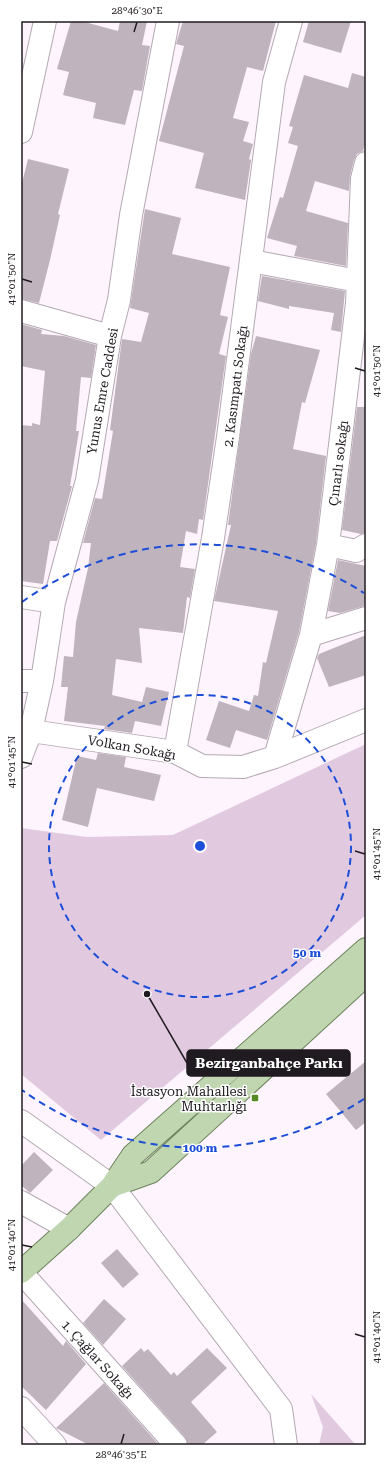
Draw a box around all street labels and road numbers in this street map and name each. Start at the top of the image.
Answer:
street label: 2. Kasımpatı Sokağı [221,324,250,448]
street label: Yunus Emre Caddesi [84,327,121,456]
street label: Çınarlı sokağı [326,419,351,507]
street label: Volkan Sokağı [87,732,177,763]
street label: 1. Çağlar Sokağı [59,1317,137,1402]

